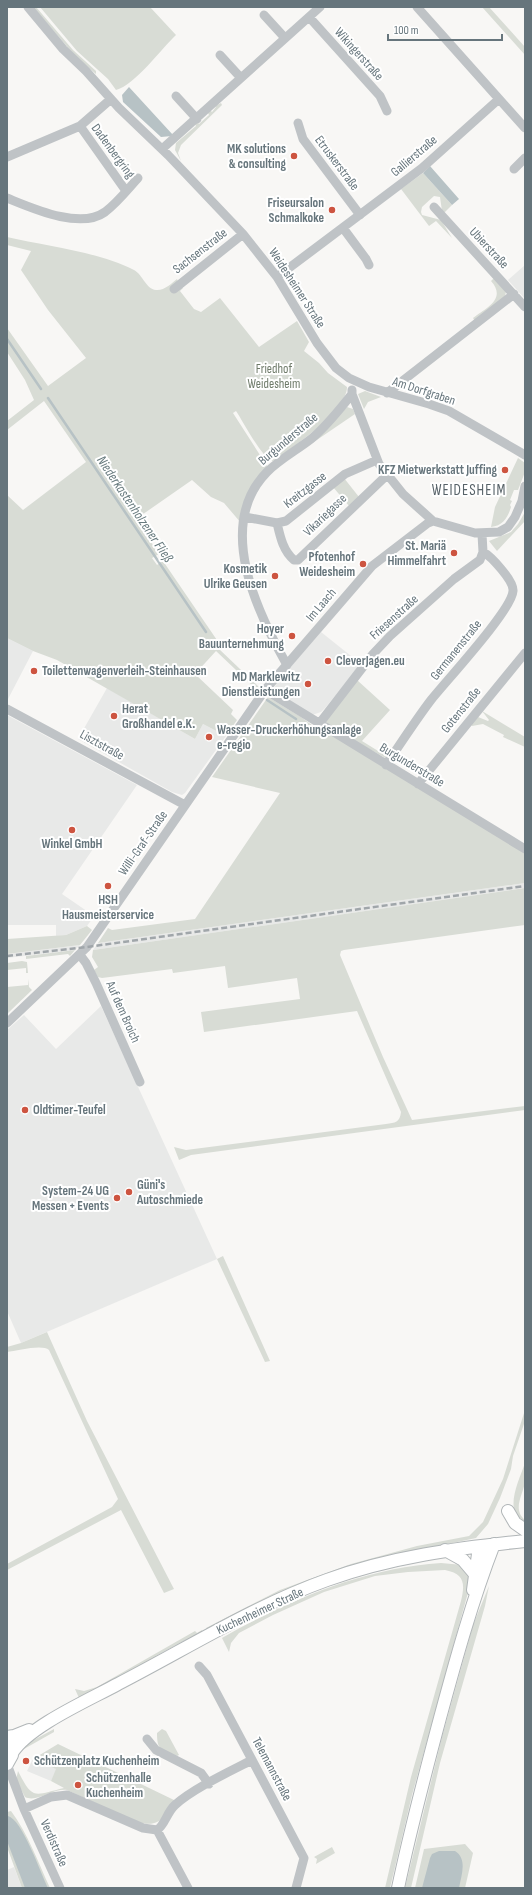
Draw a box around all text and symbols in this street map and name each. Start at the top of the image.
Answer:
scale bar [388,16,502,42]
text: 100 m [394,23,419,38]
street label: Wikingerstraße [331,24,387,84]
street label: Dadenbergring [88,121,138,181]
street label: Etruskerstraße [311,132,363,194]
street label: Gallierstraße [388,132,440,180]
place label: MK solutions & consulting [227,141,287,172]
marker: MK solutions & consulting [289,151,299,161]
place label: Friseursalon Schmalkoke [268,195,324,226]
marker: Friseursalon Schmalkoke [327,205,337,215]
street label: Ubierstraße [466,224,512,272]
street label: Sachsenstraße [170,225,230,277]
street label: Weidesheimer Straße [265,245,329,331]
park label: Friedhof Weidesheim [248,361,300,392]
street label: Am Dorfgraben [389,373,458,409]
street label: Burgunderstraße [255,409,321,469]
water label: Niederkastenholzener Fließ [93,453,177,566]
place label: KFZ Mietwerkstatt Juffing [378,462,498,478]
marker: KFZ Mietwerkstatt Juffing [500,465,510,475]
street label: Kreitzgasse [280,468,330,512]
district label: WEIDESHEIM [432,481,506,500]
street label: Vikariegasse [300,490,350,540]
place label: St. Mariä Himmelfahrt [387,538,447,569]
marker: St. Mariä Himmelfahrt [449,548,459,558]
place label: Pfotenhof Weidesheim [299,549,356,580]
marker: Pfotenhof Weidesheim [358,559,368,569]
place label: Kosmetik Ulrike Geusen [204,561,267,592]
marker: Kosmetik Ulrike Geusen [270,571,280,581]
street label: Im Laach [302,585,340,625]
street label: Friesenstraße [367,591,421,643]
street label: Germanenstraße [427,617,485,683]
place label: Hoyer Bauunternehmung [199,621,285,652]
marker: Hoyer Bauunternehmung [287,631,297,641]
place label: CleverJagen.eu [336,653,405,669]
marker: CleverJagen.eu [323,656,333,666]
place label: Toilettenwagenverleih-Steinhausen [42,663,207,679]
marker: Toilettenwagenverleih-Steinhausen [29,666,39,676]
place label: MD Marklewitz Dienstleistungen [222,669,300,700]
marker: MD Marklewitz Dienstleistungen [303,679,313,689]
street label: Gotenstraße [438,684,484,736]
place label: Herat Großhandel e.K. [122,701,195,732]
marker: Herat Großhandel e.K. [109,711,119,721]
place label: Wasser-Druckerhöhungsanlage e-regio [217,722,362,753]
street label: Lisztstraße [77,726,127,764]
marker: Wasser-Druckerhöhungsanlage e-regio [204,732,214,742]
street label: Burgunderstraße [377,739,447,791]
street label: Willi-Graf-Straße [115,808,171,878]
marker: Winkel GmbH [67,825,77,835]
place label: Winkel GmbH [42,836,103,852]
marker: HSH Hausmeisterservice [103,881,113,891]
place label: HSH Hausmeisterservice [62,892,155,923]
street label: Auf dem Broich [102,978,144,1045]
place label: Oldtimer-Teufel [33,1102,106,1118]
marker: Oldtimer-Teufel [20,1105,30,1115]
place label: Güni's Autoschmiede [136,1177,203,1208]
place label: System-24 UG Messen + Events [32,1183,109,1214]
marker: Güni's Autoschmiede [124,1187,134,1197]
marker: System-24 UG Messen + Events [112,1193,122,1203]
street label: Kuchenheimer Straße [214,1584,306,1638]
street label: Telemannstraße [249,1735,295,1803]
place label: Schützenplatz Kuchenheim [34,1753,160,1769]
marker: Schützenplatz Kuchenheim [21,1756,31,1766]
place label: Schützenhalle Kuchenheim [86,1770,152,1801]
marker: Schützenhalle Kuchenheim [73,1780,83,1790]
street label: Verdistraße [37,1817,71,1869]

